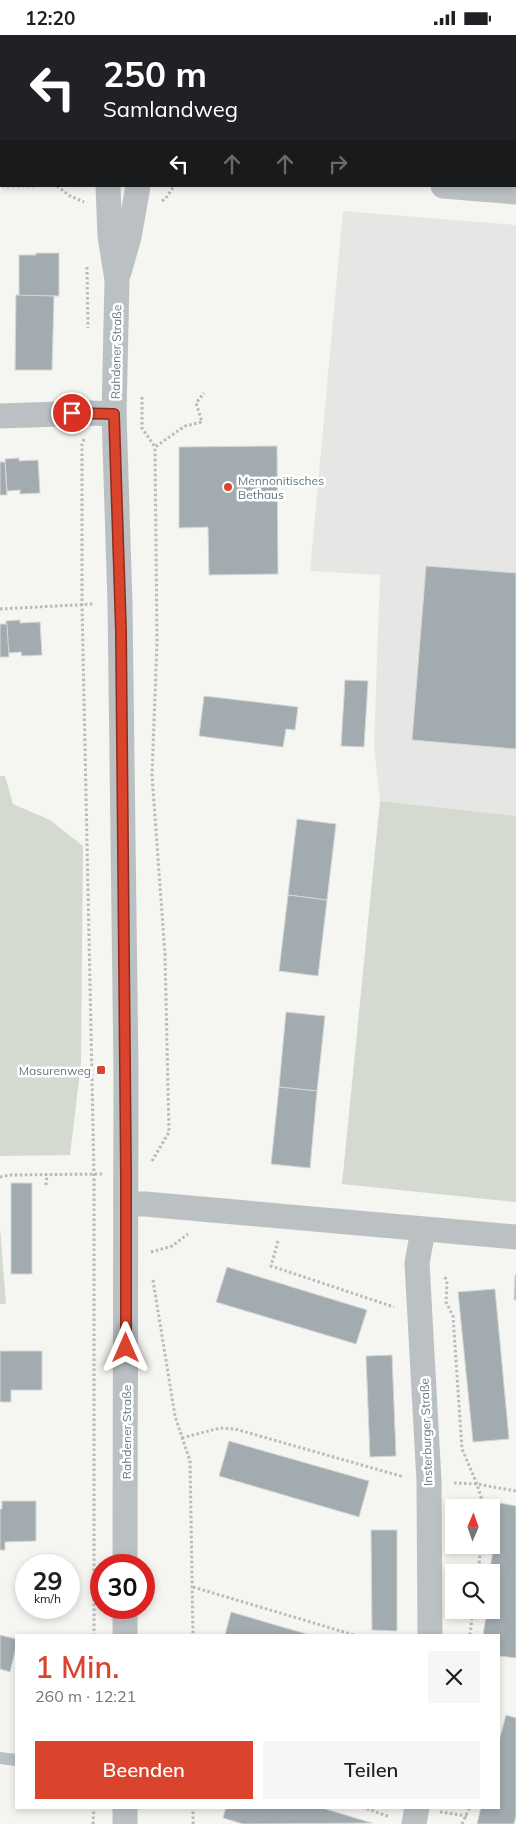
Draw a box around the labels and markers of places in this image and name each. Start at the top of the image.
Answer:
pin [51,392,93,434]
place label: Mennonitisches Bethaus [238,473,324,502]
marker: Mennonitisches Bethaus [222,481,234,493]
place label: Masurenweg [19,1063,91,1078]
marker: Masurenweg [95,1064,107,1076]

